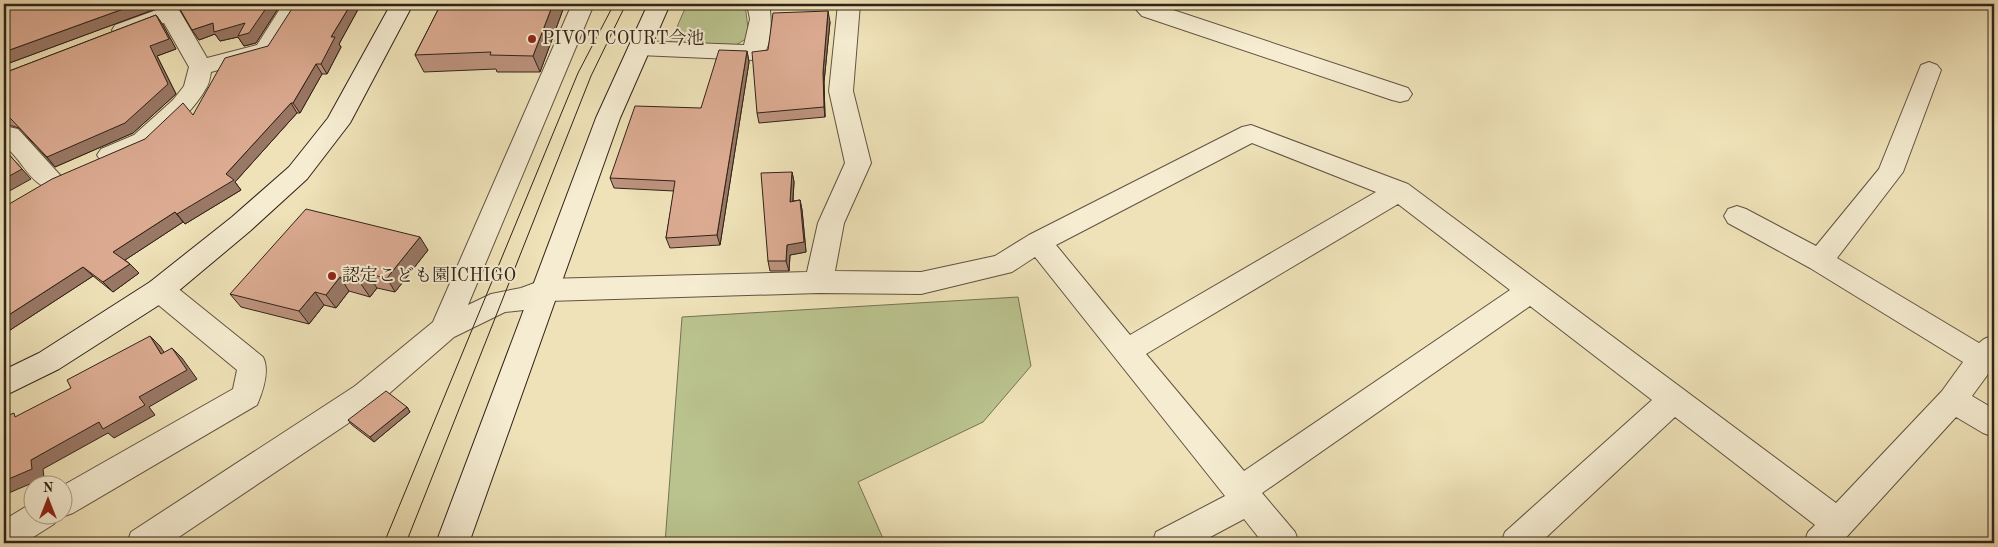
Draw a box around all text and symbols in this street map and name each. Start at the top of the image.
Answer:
place label: PIVOT COURT今池 [542,28,705,48]
marker: PIVOT COURT今池 [526,33,538,45]
place label: 認定こども園ICHIGO [342,265,516,285]
marker: 認定こども園ICHIGO [326,270,338,282]
north arrow [22,474,72,524]
text: N [43,481,54,495]

